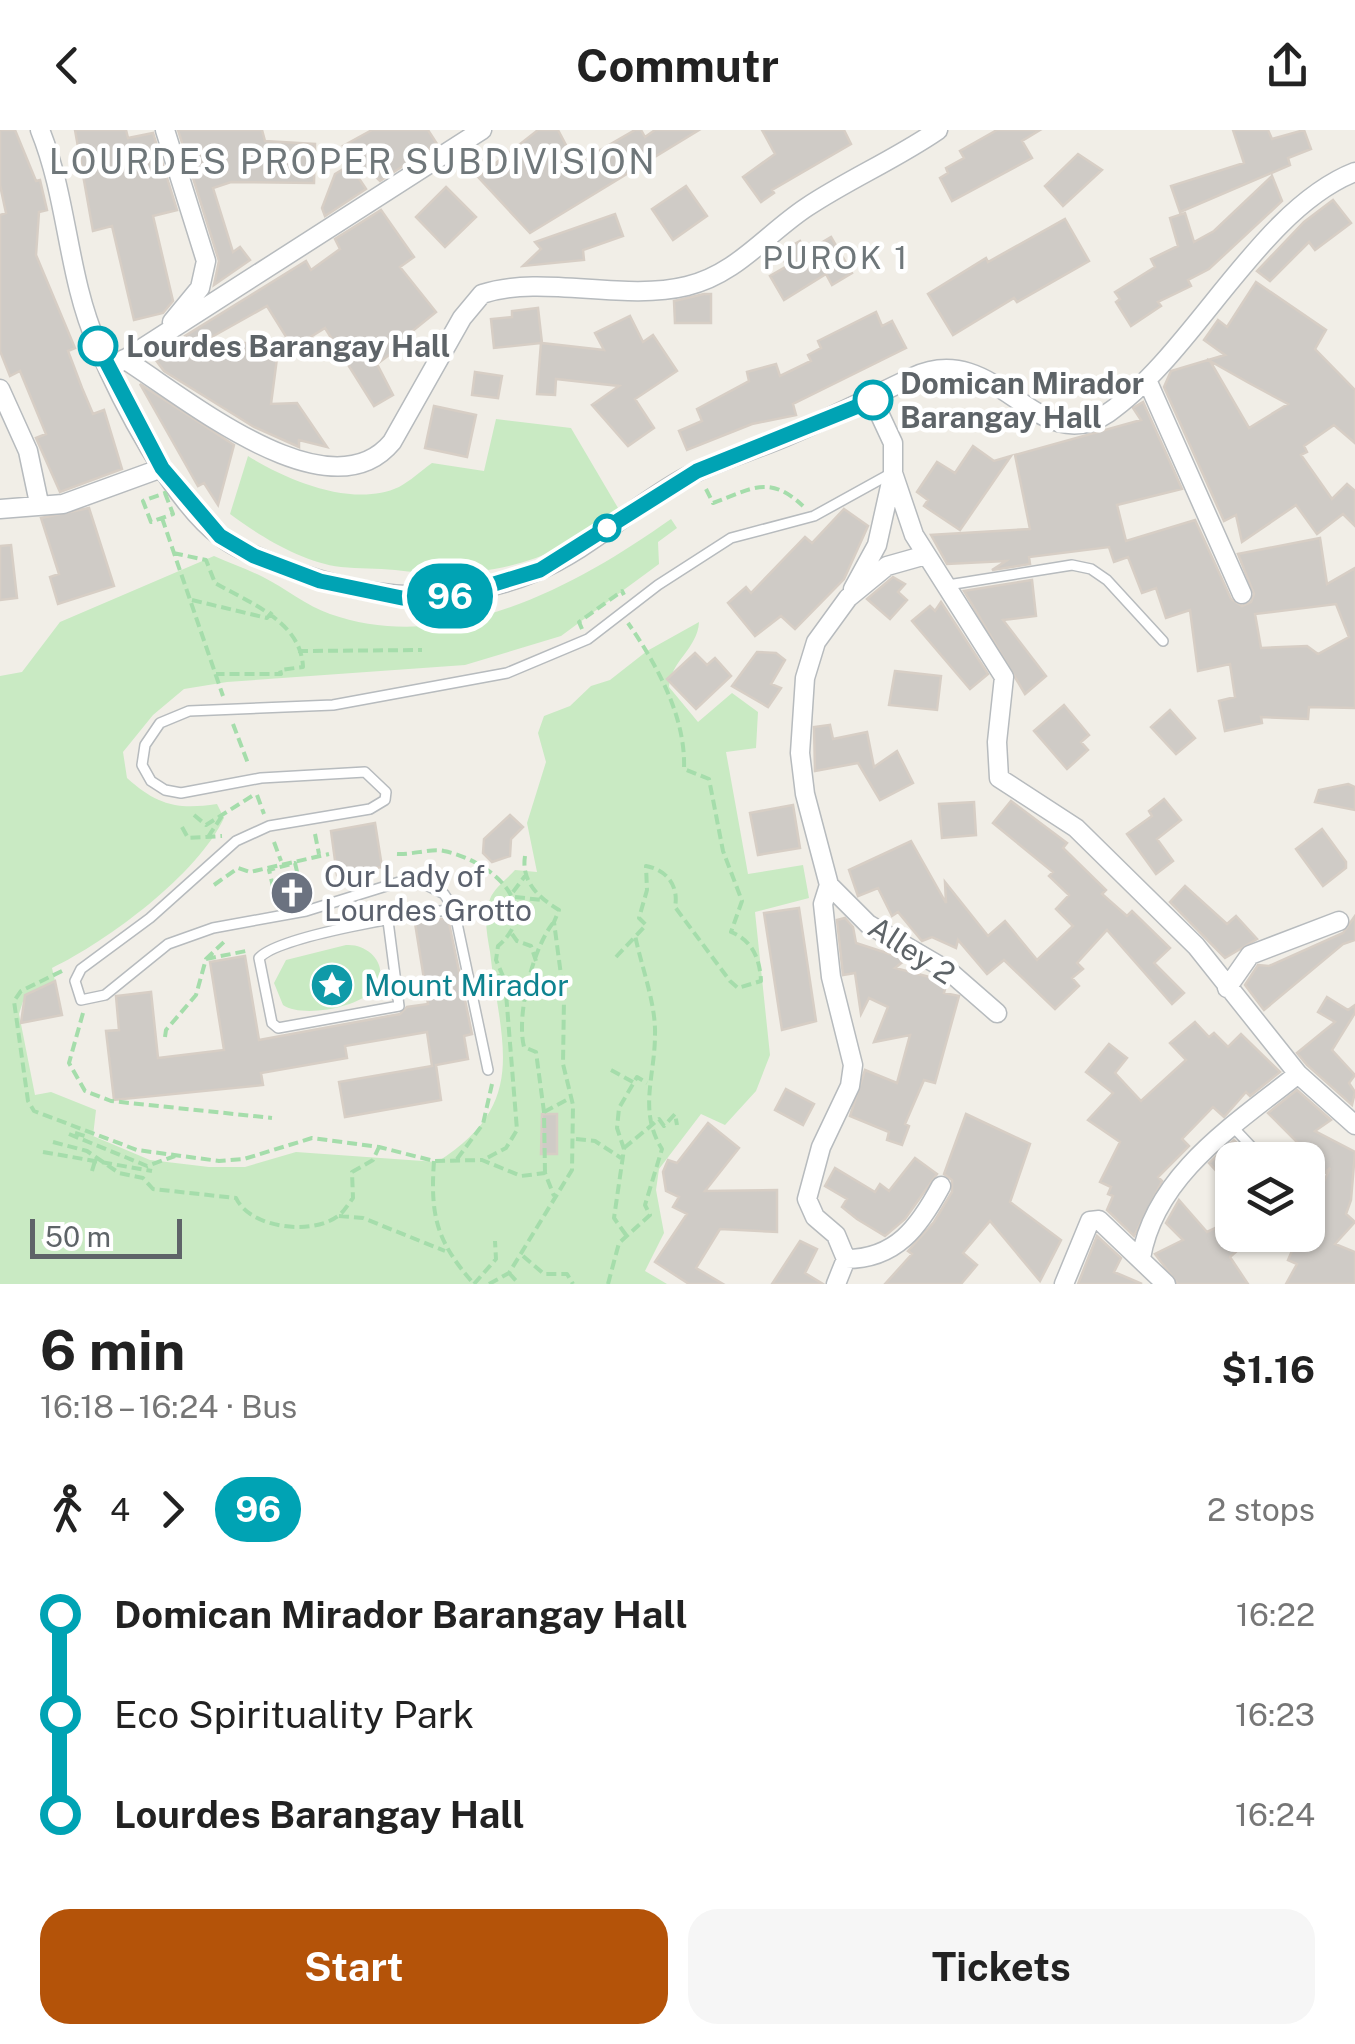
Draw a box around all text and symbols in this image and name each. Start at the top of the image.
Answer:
icon: back [40,38,95,93]
icon: share [1260,38,1315,93]
text: Commutr [576,39,779,92]
district label: LOURDES PROPER SUBDIVISION [49,141,657,182]
district label: PUROK 1 [762,239,910,276]
marker: Lourdes Barangay Hall [79,327,117,365]
place label: Lourdes Barangay Hall [126,328,450,364]
place label: Domican Mirador Barangay Hall [900,365,1144,435]
marker: Domican Mirador Barangay Hall [854,381,892,419]
unlabelled marker [594,515,620,541]
line badge: 96 [405,564,495,628]
text: 96 [427,576,473,617]
place label: Our Lady of Lourdes Grotto [324,858,532,928]
church icon: Our Lady of Lourdes Grotto [269,870,315,916]
street label: Alley 2 [862,909,962,991]
place icon: Mount Mirador [309,962,355,1008]
place label: Mount Mirador [364,967,569,1003]
map controls [1215,1142,1325,1252]
button: layers [1215,1142,1325,1252]
scale bar [30,1214,182,1258]
text: 50 m [45,1220,111,1253]
text: 6 min [40,1318,185,1382]
text: $1.16 [1221,1347,1315,1392]
text: 16:18 – 16:24 · Bus [40,1388,297,1425]
icon: walk [40,1482,95,1537]
icon: forward [145,1482,200,1537]
text: 96 [235,1489,281,1530]
text: 4 [110,1491,130,1528]
text: 2 stops [1207,1491,1315,1528]
text: Domican Mirador Barangay Hall [114,1592,688,1637]
text: 16:22 [1236,1596,1315,1633]
text: Eco Spirituality Park [114,1692,474,1737]
text: 16:23 [1235,1696,1315,1733]
text: Lourdes Barangay Hall [114,1792,525,1837]
text: 16:24 [1235,1796,1315,1833]
button: Start [40,1909,668,2024]
button: Tickets [688,1909,1315,2024]

